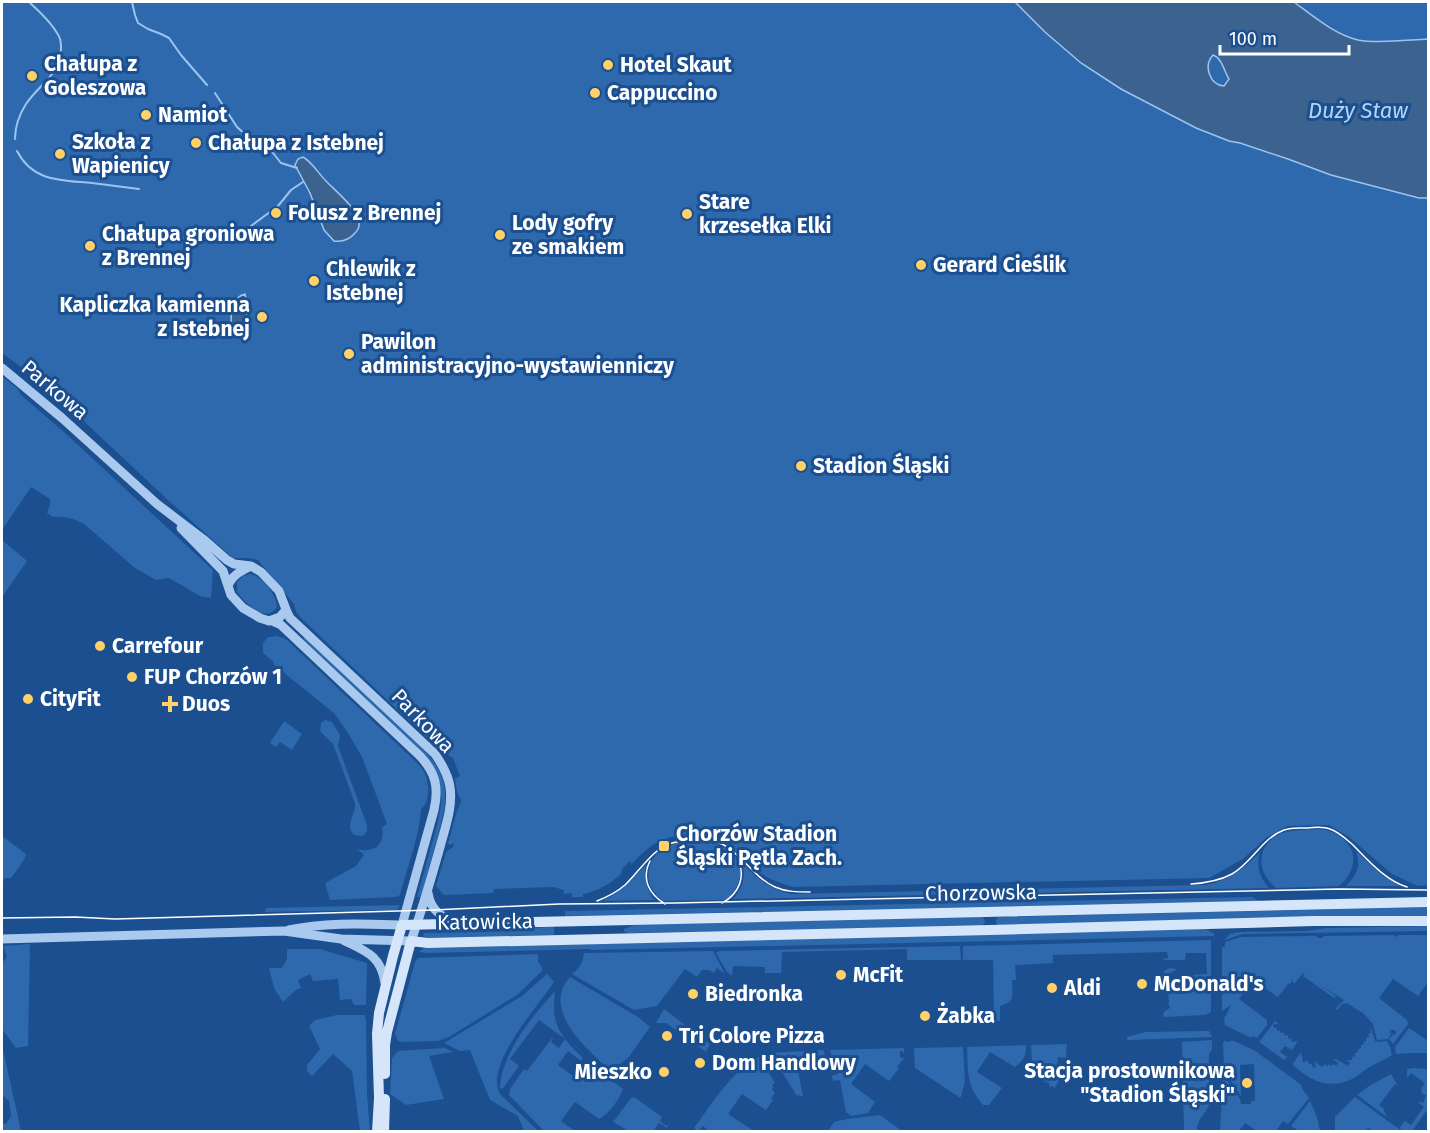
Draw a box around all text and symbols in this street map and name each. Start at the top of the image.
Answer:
scale bar [1220,18,1349,56]
text: 100 m [1229,28,1277,50]
place label: Chałupa z Goleszowa [44,51,146,101]
place label: Hotel Skaut [620,52,733,78]
marker: Hotel Skaut [601,58,615,72]
marker: Chałupa z Goleszowa [25,69,39,83]
place label: Cappuccino [607,80,717,106]
marker: Cappuccino [588,86,602,100]
water label: Duży Staw [1308,97,1409,124]
place label: Namiot [158,102,228,128]
marker: Namiot [139,108,153,122]
place label: Szkoła z Wapienicy [72,129,170,179]
place label: Chałupa z Istebnej [208,130,384,156]
marker: Chałupa z Istebnej [189,136,203,150]
marker: Szkoła z Wapienicy [53,147,67,161]
place label: Stare krzesełka Elki [699,189,831,239]
place label: Folusz z Brennej [288,200,441,226]
marker: Folusz z Brennej [269,206,283,220]
marker: Stare krzesełka Elki [680,207,694,221]
place label: Lody gofry ze smakiem [512,210,624,260]
place label: Chałupa groniowa z Brennej [102,221,275,271]
marker: Lody gofry ze smakiem [493,228,507,242]
marker: Chałupa groniowa z Brennej [83,239,97,253]
place label: Gerard Cieślik [933,252,1067,278]
place label: Chlewik z Istebnej [326,256,416,306]
marker: Gerard Cieślik [914,258,928,272]
marker: Chlewik z Istebnej [307,274,321,288]
place label: Kapliczka kamienna z Istebnej [59,292,250,342]
marker: Kapliczka kamienna z Istebnej [255,310,269,324]
place label: Pawilon administracyjno-wystawienniczy [361,329,674,379]
marker: Pawilon administracyjno-wystawienniczy [342,347,356,361]
street label: Parkowa [16,354,94,426]
place label: Stadion Śląski [813,452,949,479]
marker: Stadion Śląski [794,459,808,473]
place label: Carrefour [112,633,204,659]
marker: Carrefour [93,639,107,653]
place label: FUP Chorzów 1 [144,664,282,690]
marker: FUP Chorzów 1 [125,670,139,684]
street label: Parkowa [386,683,460,759]
place label: CityFit [40,686,101,712]
place label: Duos [182,691,230,717]
marker: CityFit [21,692,35,706]
marker: Duos [163,697,177,711]
place label: Chorzów Stadion Śląski Pętla Zach. [676,821,842,871]
marker: Chorzów Stadion Śląski Pętla Zach. [657,839,671,853]
street label: Chorzowska [925,879,1037,907]
street label: Katowicka [437,908,533,936]
place label: McFit [853,962,904,988]
marker: McFit [834,968,848,982]
place label: McDonald's [1154,971,1264,997]
place label: Aldi [1063,975,1101,1001]
marker: McDonald's [1135,977,1149,991]
place label: Biedronka [705,981,803,1007]
marker: Aldi [1045,981,1059,995]
marker: Biedronka [686,987,700,1001]
place label: Żabka [937,1002,995,1029]
marker: Żabka [918,1009,932,1023]
place label: Tri Colore Pizza [679,1023,825,1049]
marker: Tri Colore Pizza [660,1029,674,1043]
place label: Dom Handlowy [712,1050,856,1076]
marker: Dom Handlowy [693,1056,707,1070]
place label: Stacja prostownikowa "Stadion Śląski" [1024,1058,1235,1108]
place label: Mieszko [575,1059,652,1085]
marker: Mieszko [657,1065,671,1079]
marker: Stacja prostownikowa "Stadion Śląski" [1240,1076,1254,1090]

